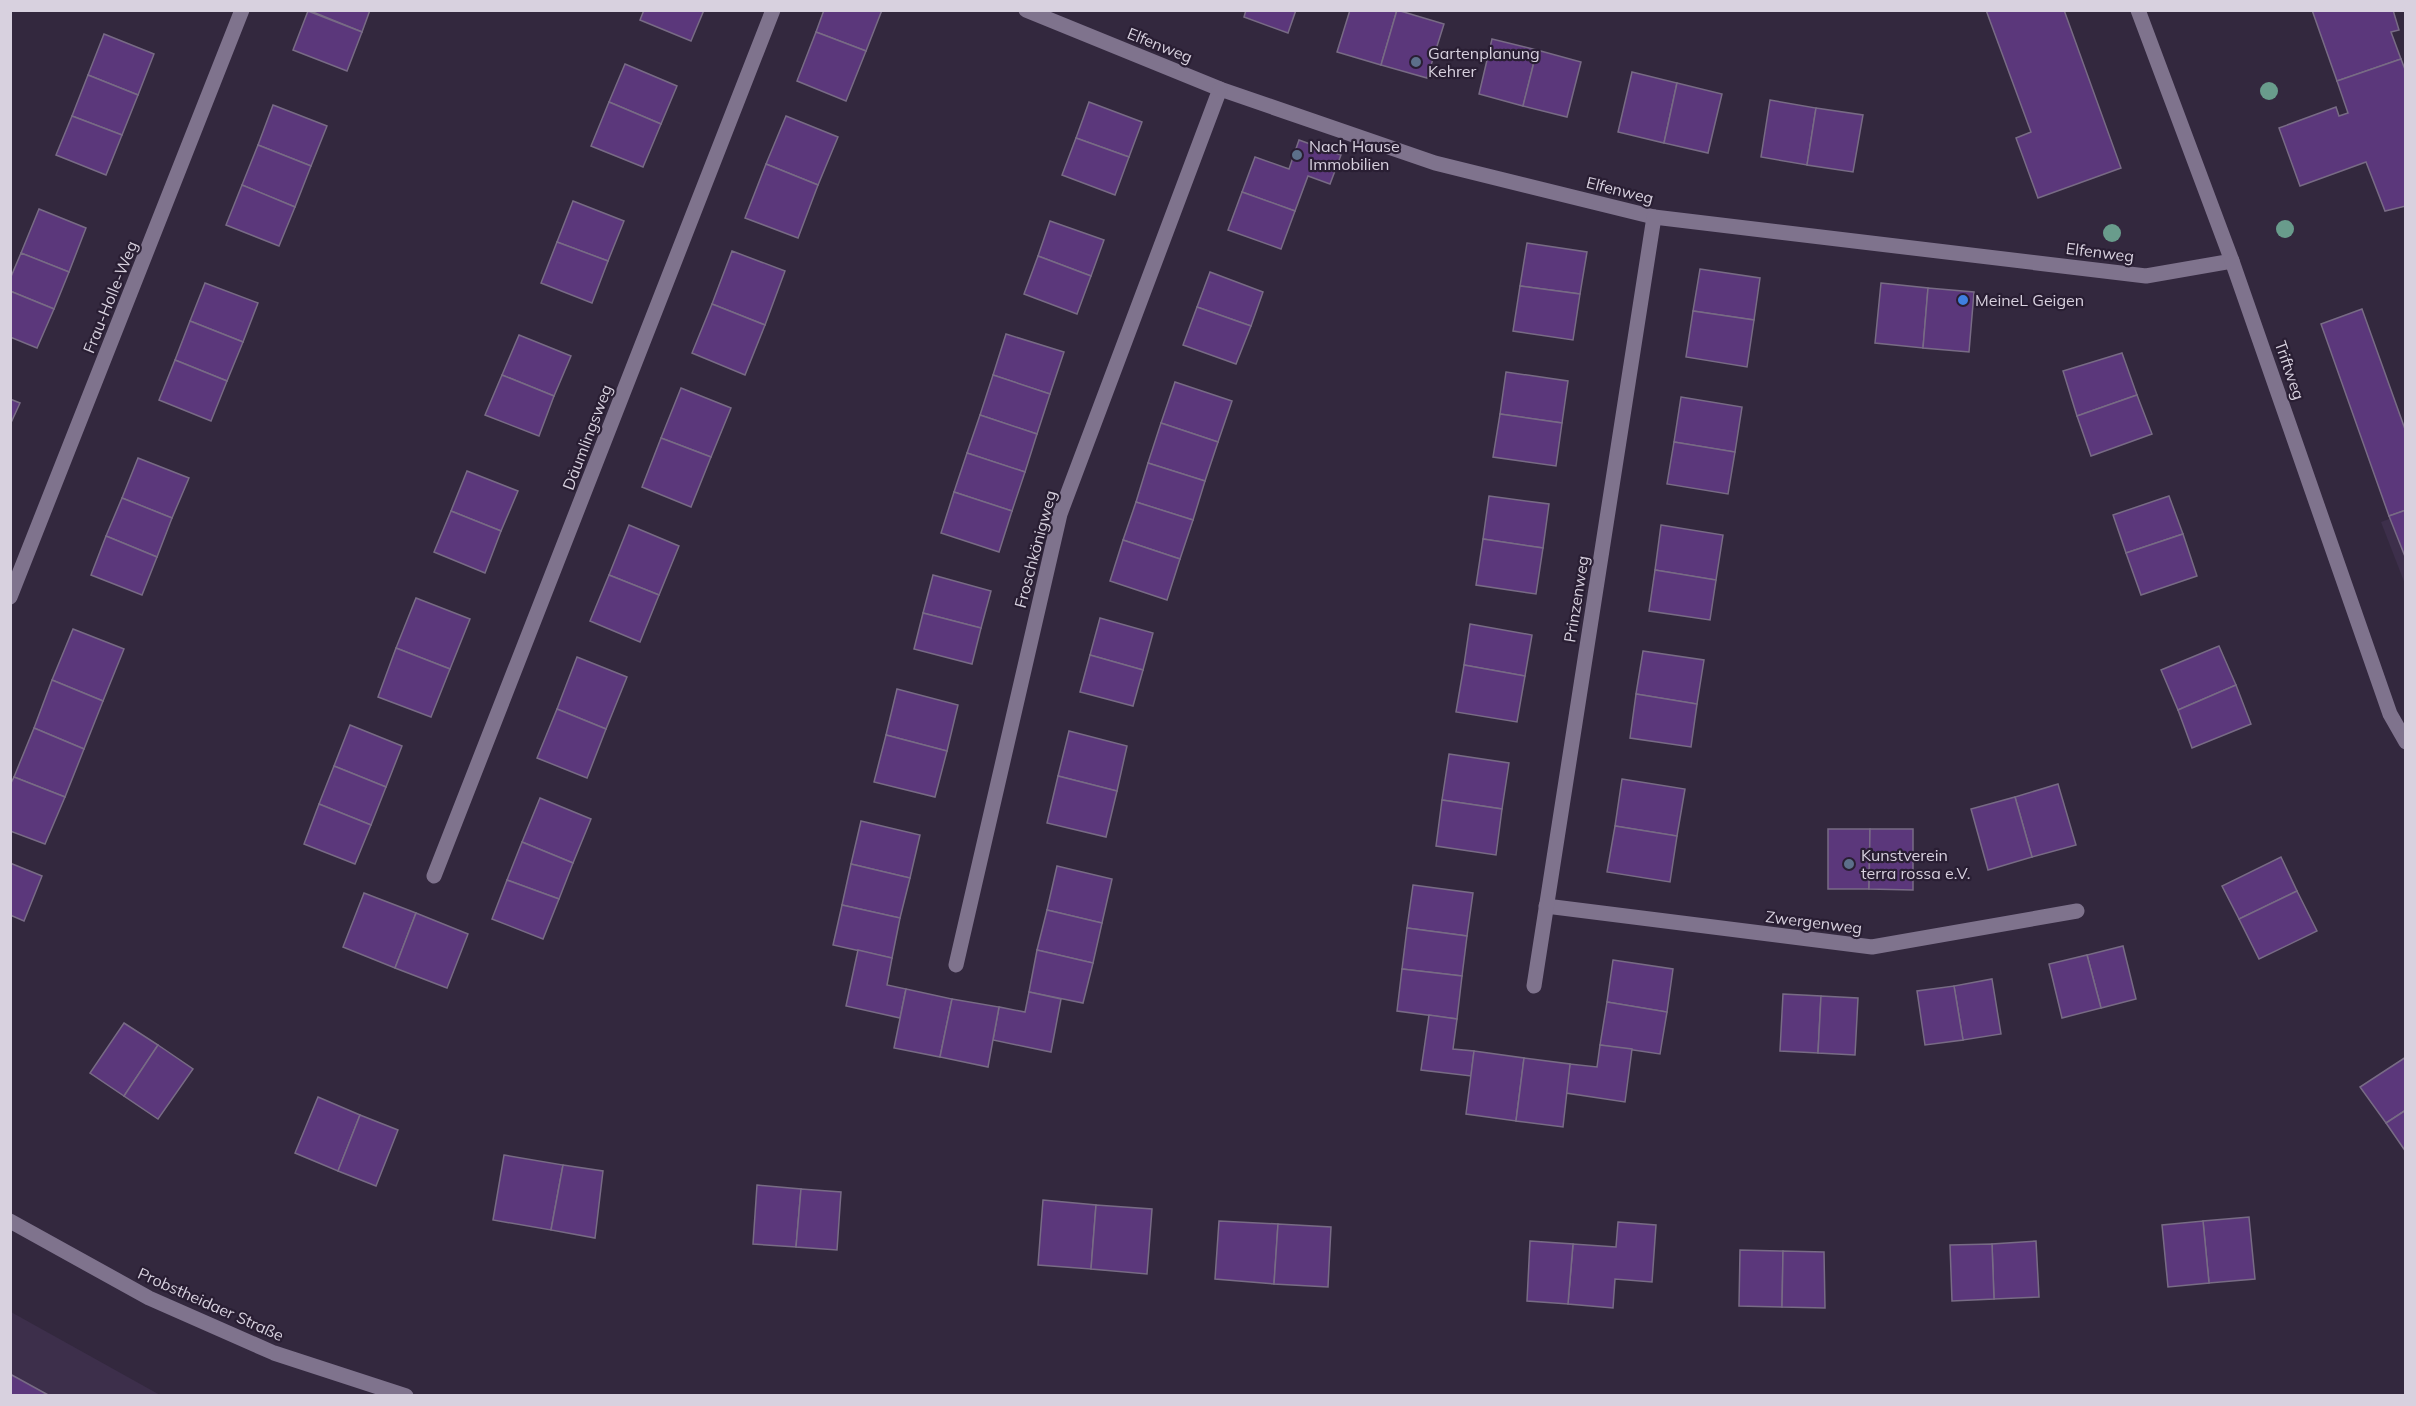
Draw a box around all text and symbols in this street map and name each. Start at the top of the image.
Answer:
street label: Elfenweg [1124,23,1196,67]
place label: Gartenplanung Kehrer [1428,43,1540,81]
marker: Gartenplanung Kehrer [1409,55,1423,69]
place label: Nach Hause Immobilien [1309,136,1400,174]
marker: Nach Hause Immobilien [1290,148,1304,162]
street label: Elfenweg [1584,172,1656,208]
street label: Frau-Holle-Weg [78,238,142,356]
street label: Elfenweg [2065,238,2135,266]
place label: MeineL Geigen [1975,290,2084,310]
marker: MeineL Geigen [1956,293,1970,307]
street label: Triftweg [2271,338,2309,402]
street label: Däumlingsweg [558,381,616,493]
street label: Froschkönigweg [1010,488,1060,610]
street label: Prinzenweg [1559,554,1593,644]
place label: Kunstverein terra rossa e.V. [1861,845,1971,883]
marker: Kunstverein terra rossa e.V. [1842,857,1856,871]
street label: Zwergenweg [1765,906,1863,938]
street label: Probstheidaer Straße [135,1263,287,1345]

